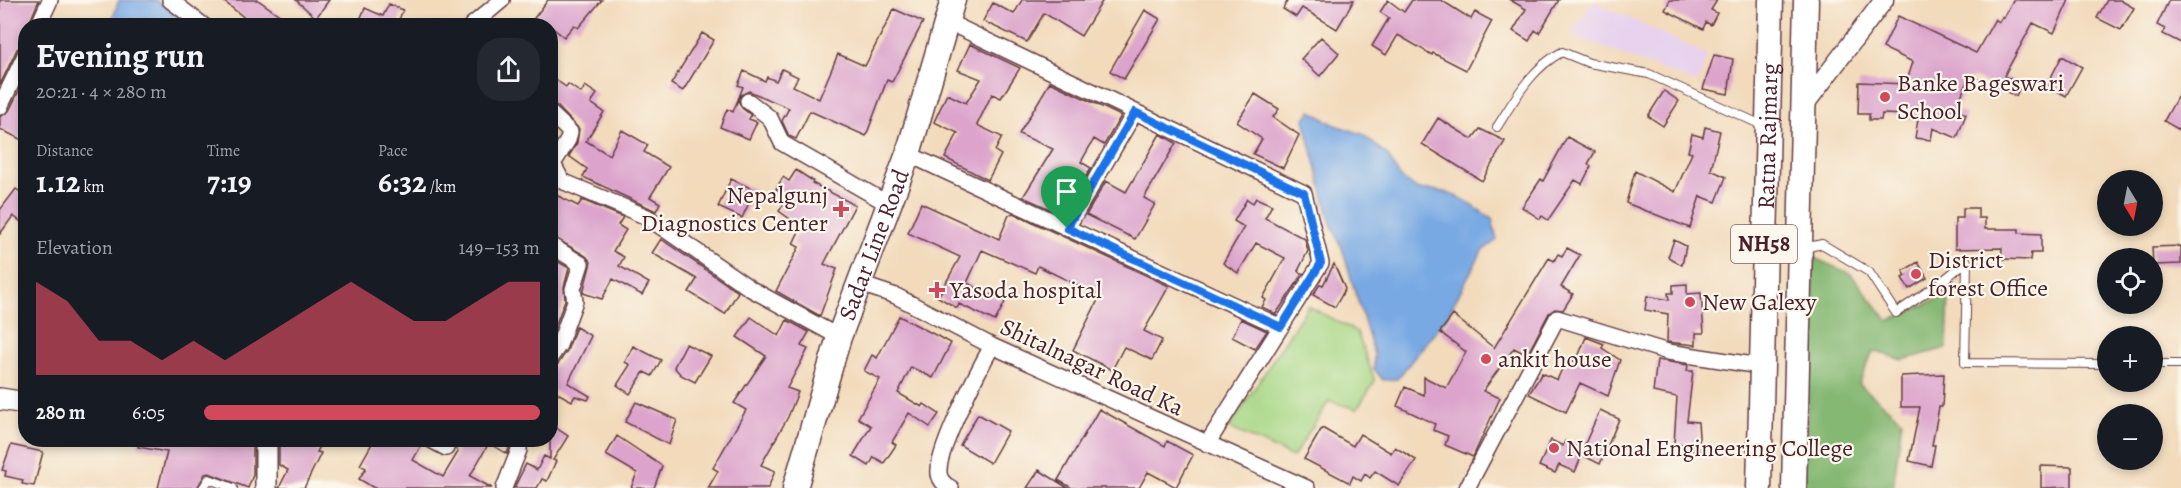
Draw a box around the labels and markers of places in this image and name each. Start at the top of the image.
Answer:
place label: Banke Bageswari School [1897,67,2064,127]
marker: Banke Bageswari School [1878,90,1892,104]
pin [1041,166,1092,228]
place label: Nepalgunj Diagnostics Center [641,179,828,239]
marker: Nepalgunj Diagnostics Center [832,200,850,218]
place label: District forest Office [1928,244,2048,304]
marker: District forest Office [1909,267,1923,281]
place label: Yasoda hospital [949,274,1102,306]
marker: Yasoda hospital [928,281,946,299]
place label: New Galexy [1702,286,1817,318]
marker: New Galexy [1683,295,1697,309]
place label: ankit house [1498,343,1612,375]
marker: ankit house [1479,352,1493,366]
place label: National Engineering College [1566,432,1853,464]
marker: National Engineering College [1547,441,1561,455]

